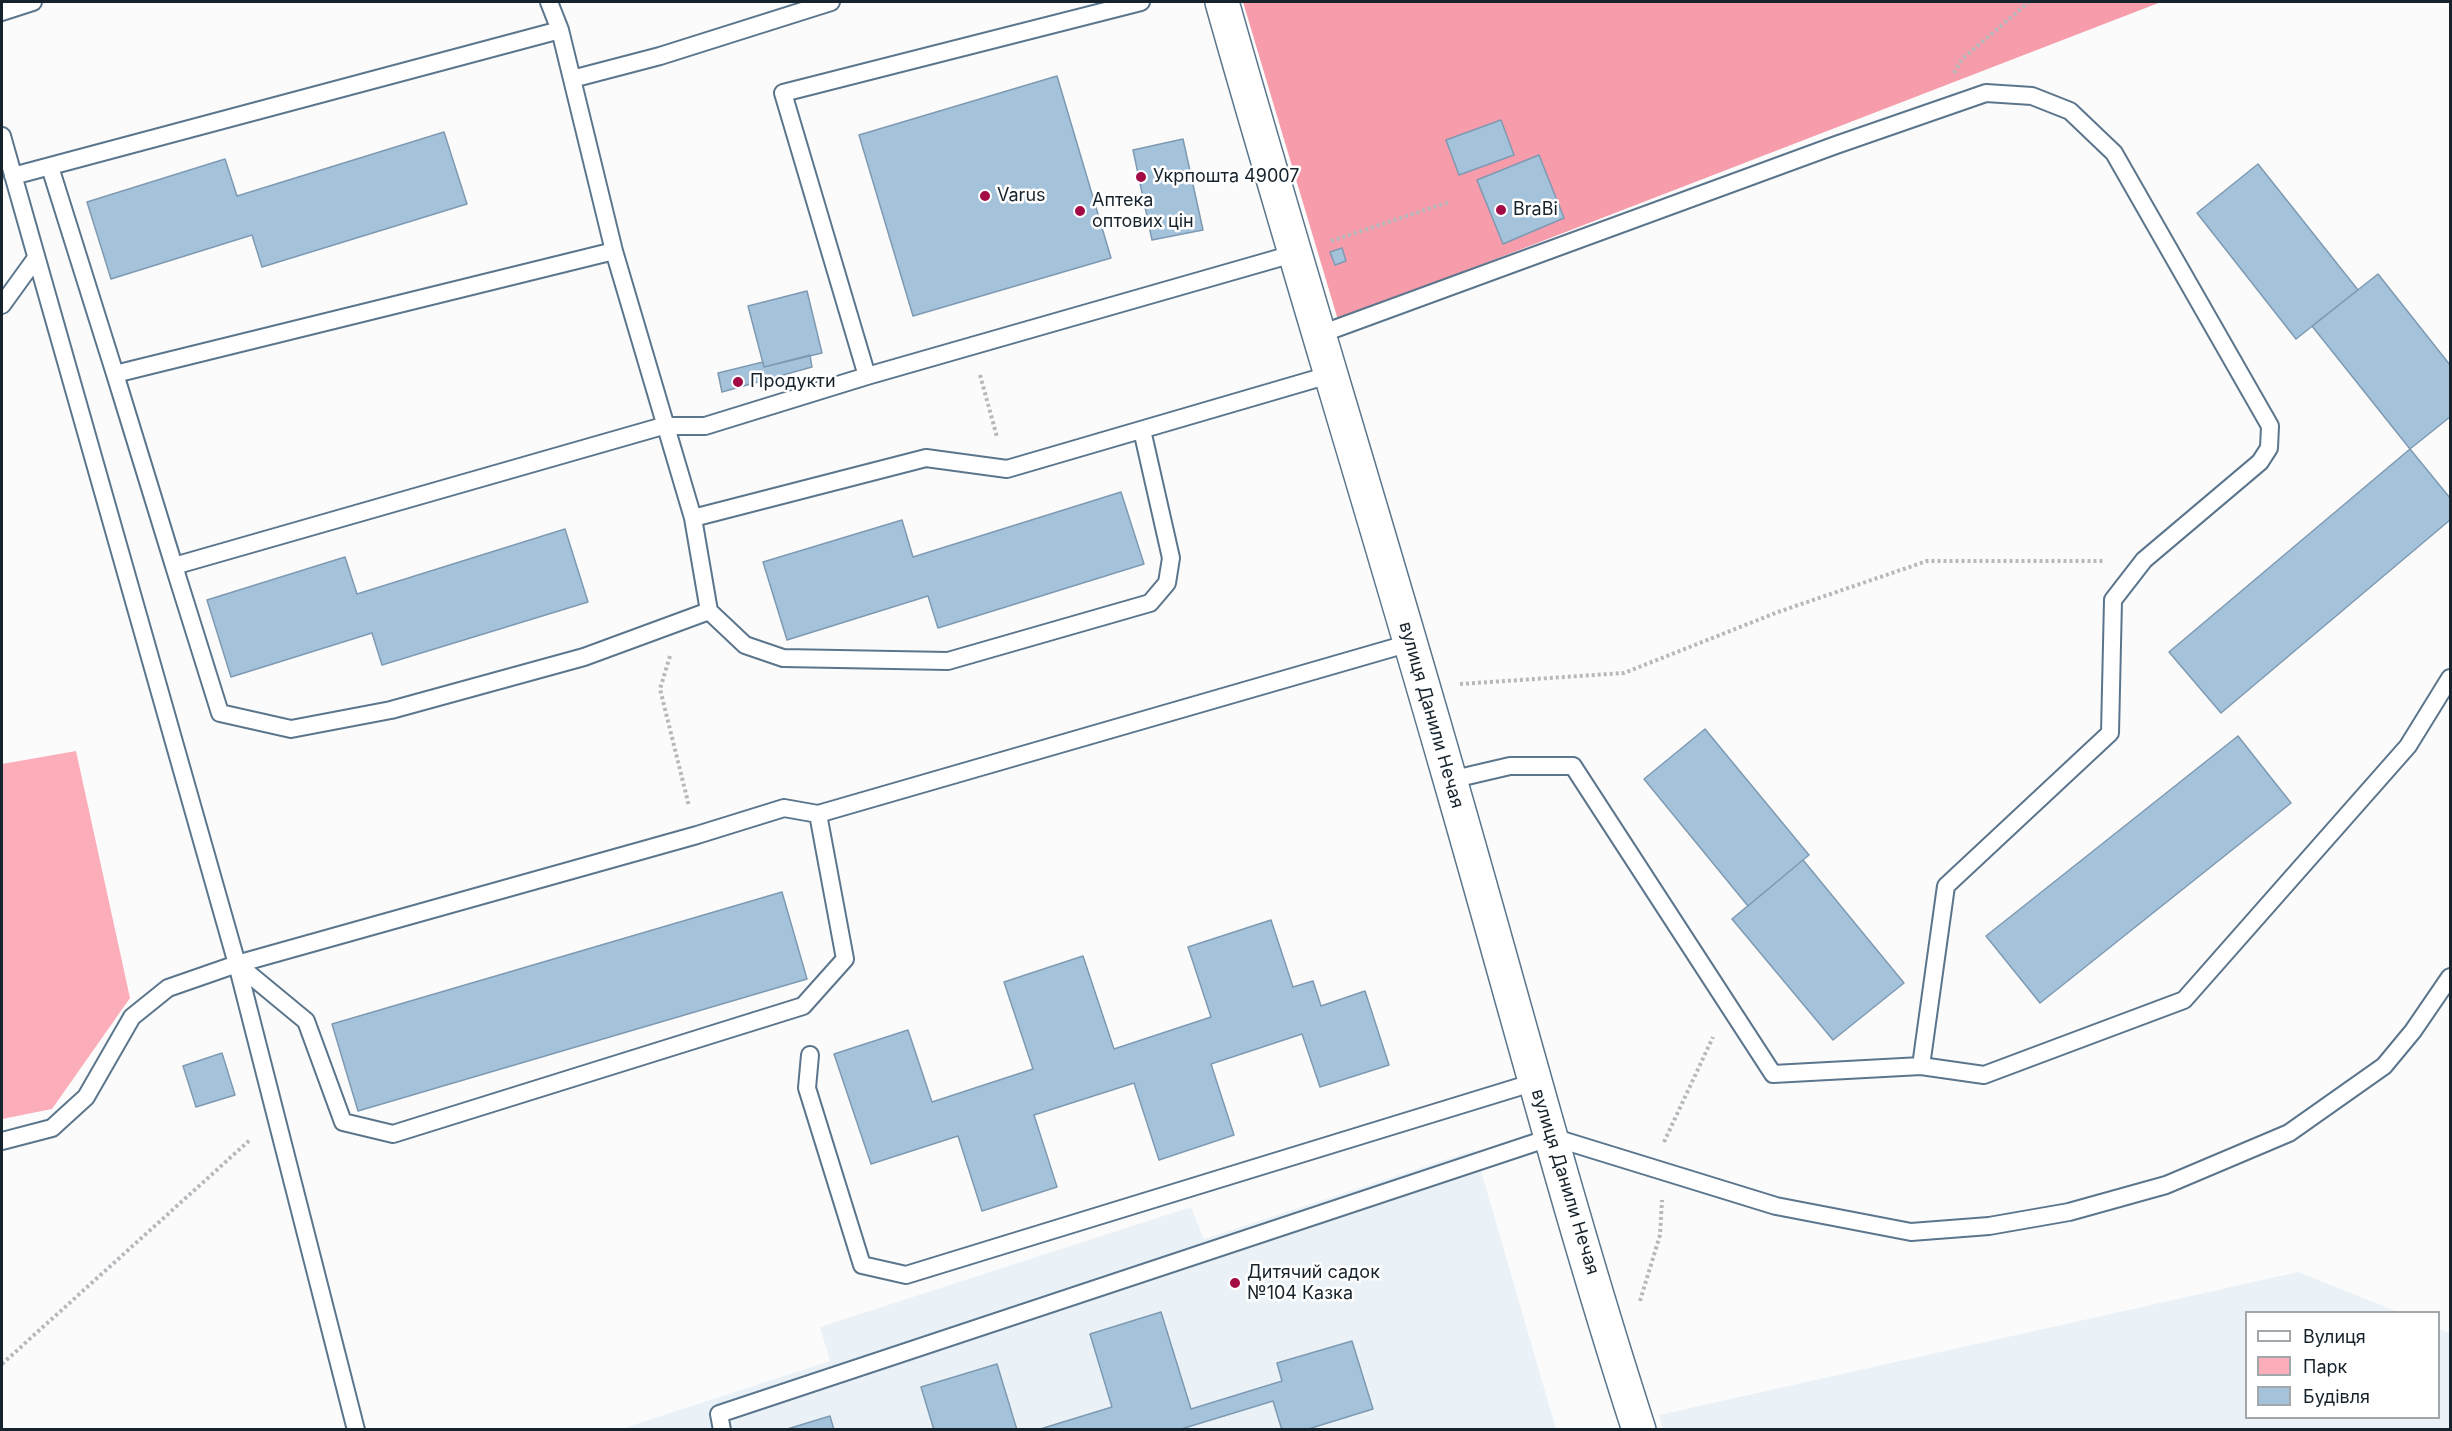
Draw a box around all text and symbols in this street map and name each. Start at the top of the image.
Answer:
place label: Укрпошта 49007 [1153,166,1299,188]
marker: Укрпошта 49007 [1134,170,1148,184]
place label: Varus [997,185,1046,207]
marker: Varus [978,189,992,203]
place label: Аптека оптових цін [1092,190,1194,232]
place label: BraBi [1513,199,1558,221]
marker: BraBi [1494,203,1508,217]
marker: Аптека оптових цін [1073,204,1087,218]
place label: Продукти [750,371,836,393]
marker: Продукти [731,375,745,389]
street label: вулиця Данили Нечая [1394,619,1468,811]
street label: вулиця Данили Нечая [1526,1087,1604,1277]
place label: Дитячий садок №104 Казка [1247,1262,1380,1304]
marker: Дитячий садок №104 Казка [1228,1276,1242,1290]
legend [2245,1311,2440,1419]
text: Вулиця [2303,1326,2366,1347]
text: Парк [2303,1356,2347,1377]
text: Будівля [2303,1386,2370,1407]

